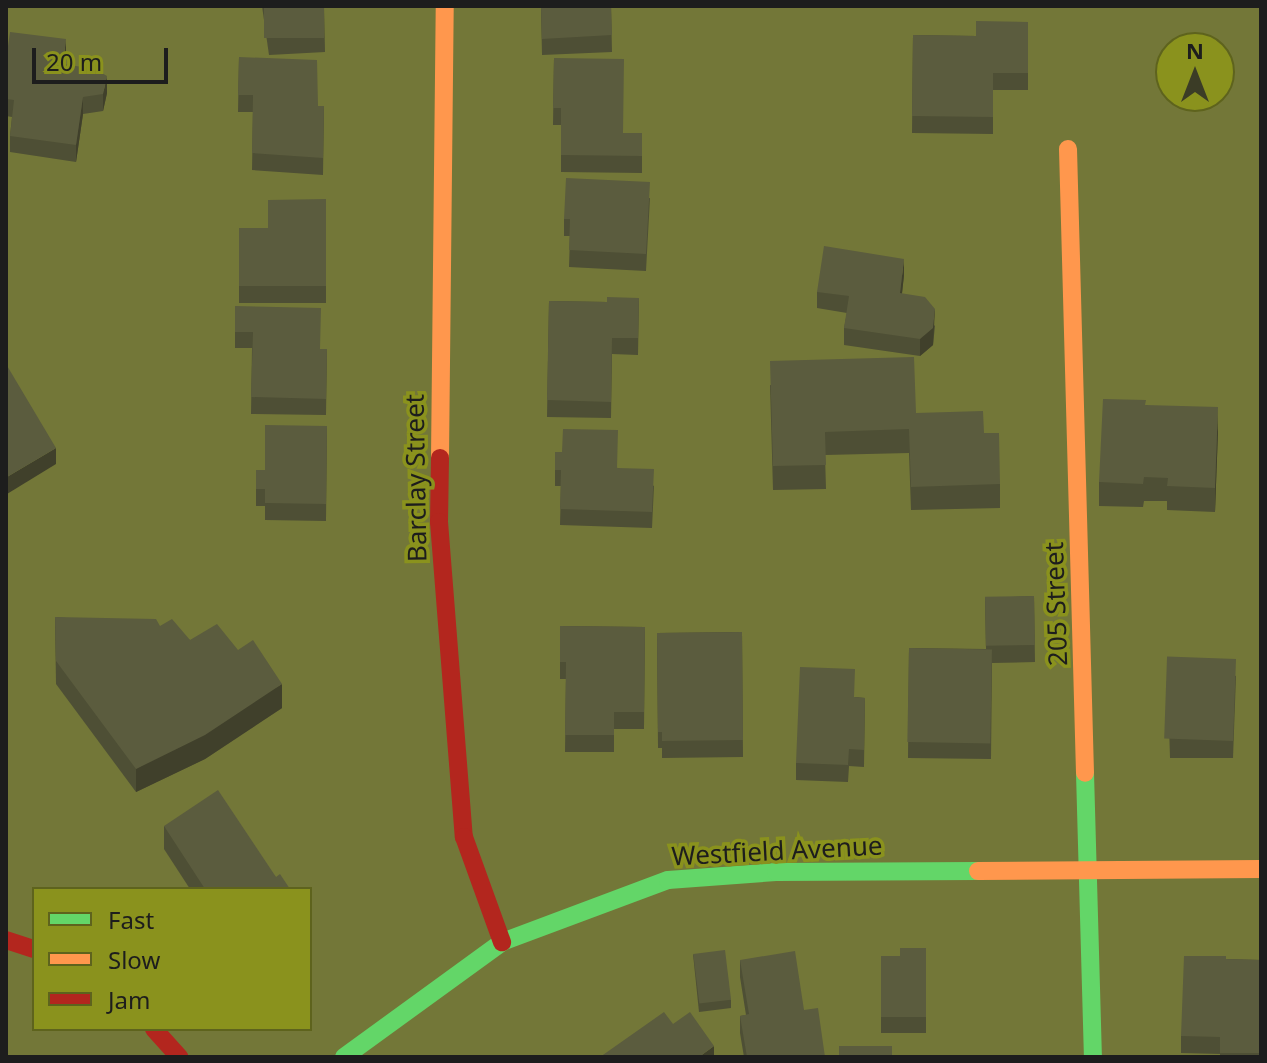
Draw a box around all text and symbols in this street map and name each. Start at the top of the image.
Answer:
scale bar [36,32,172,82]
north arrow [1155,32,1235,112]
text: N [1186,35,1204,65]
text: 20 m [46,45,102,78]
street label: Barclay Street [399,394,433,562]
street label: 205 Street [1038,542,1074,666]
street label: Westfield Avenue [671,830,883,872]
legend [32,887,312,1031]
text: Fast [108,903,154,936]
text: Slow [108,943,160,976]
text: Jam [108,983,150,1016]

